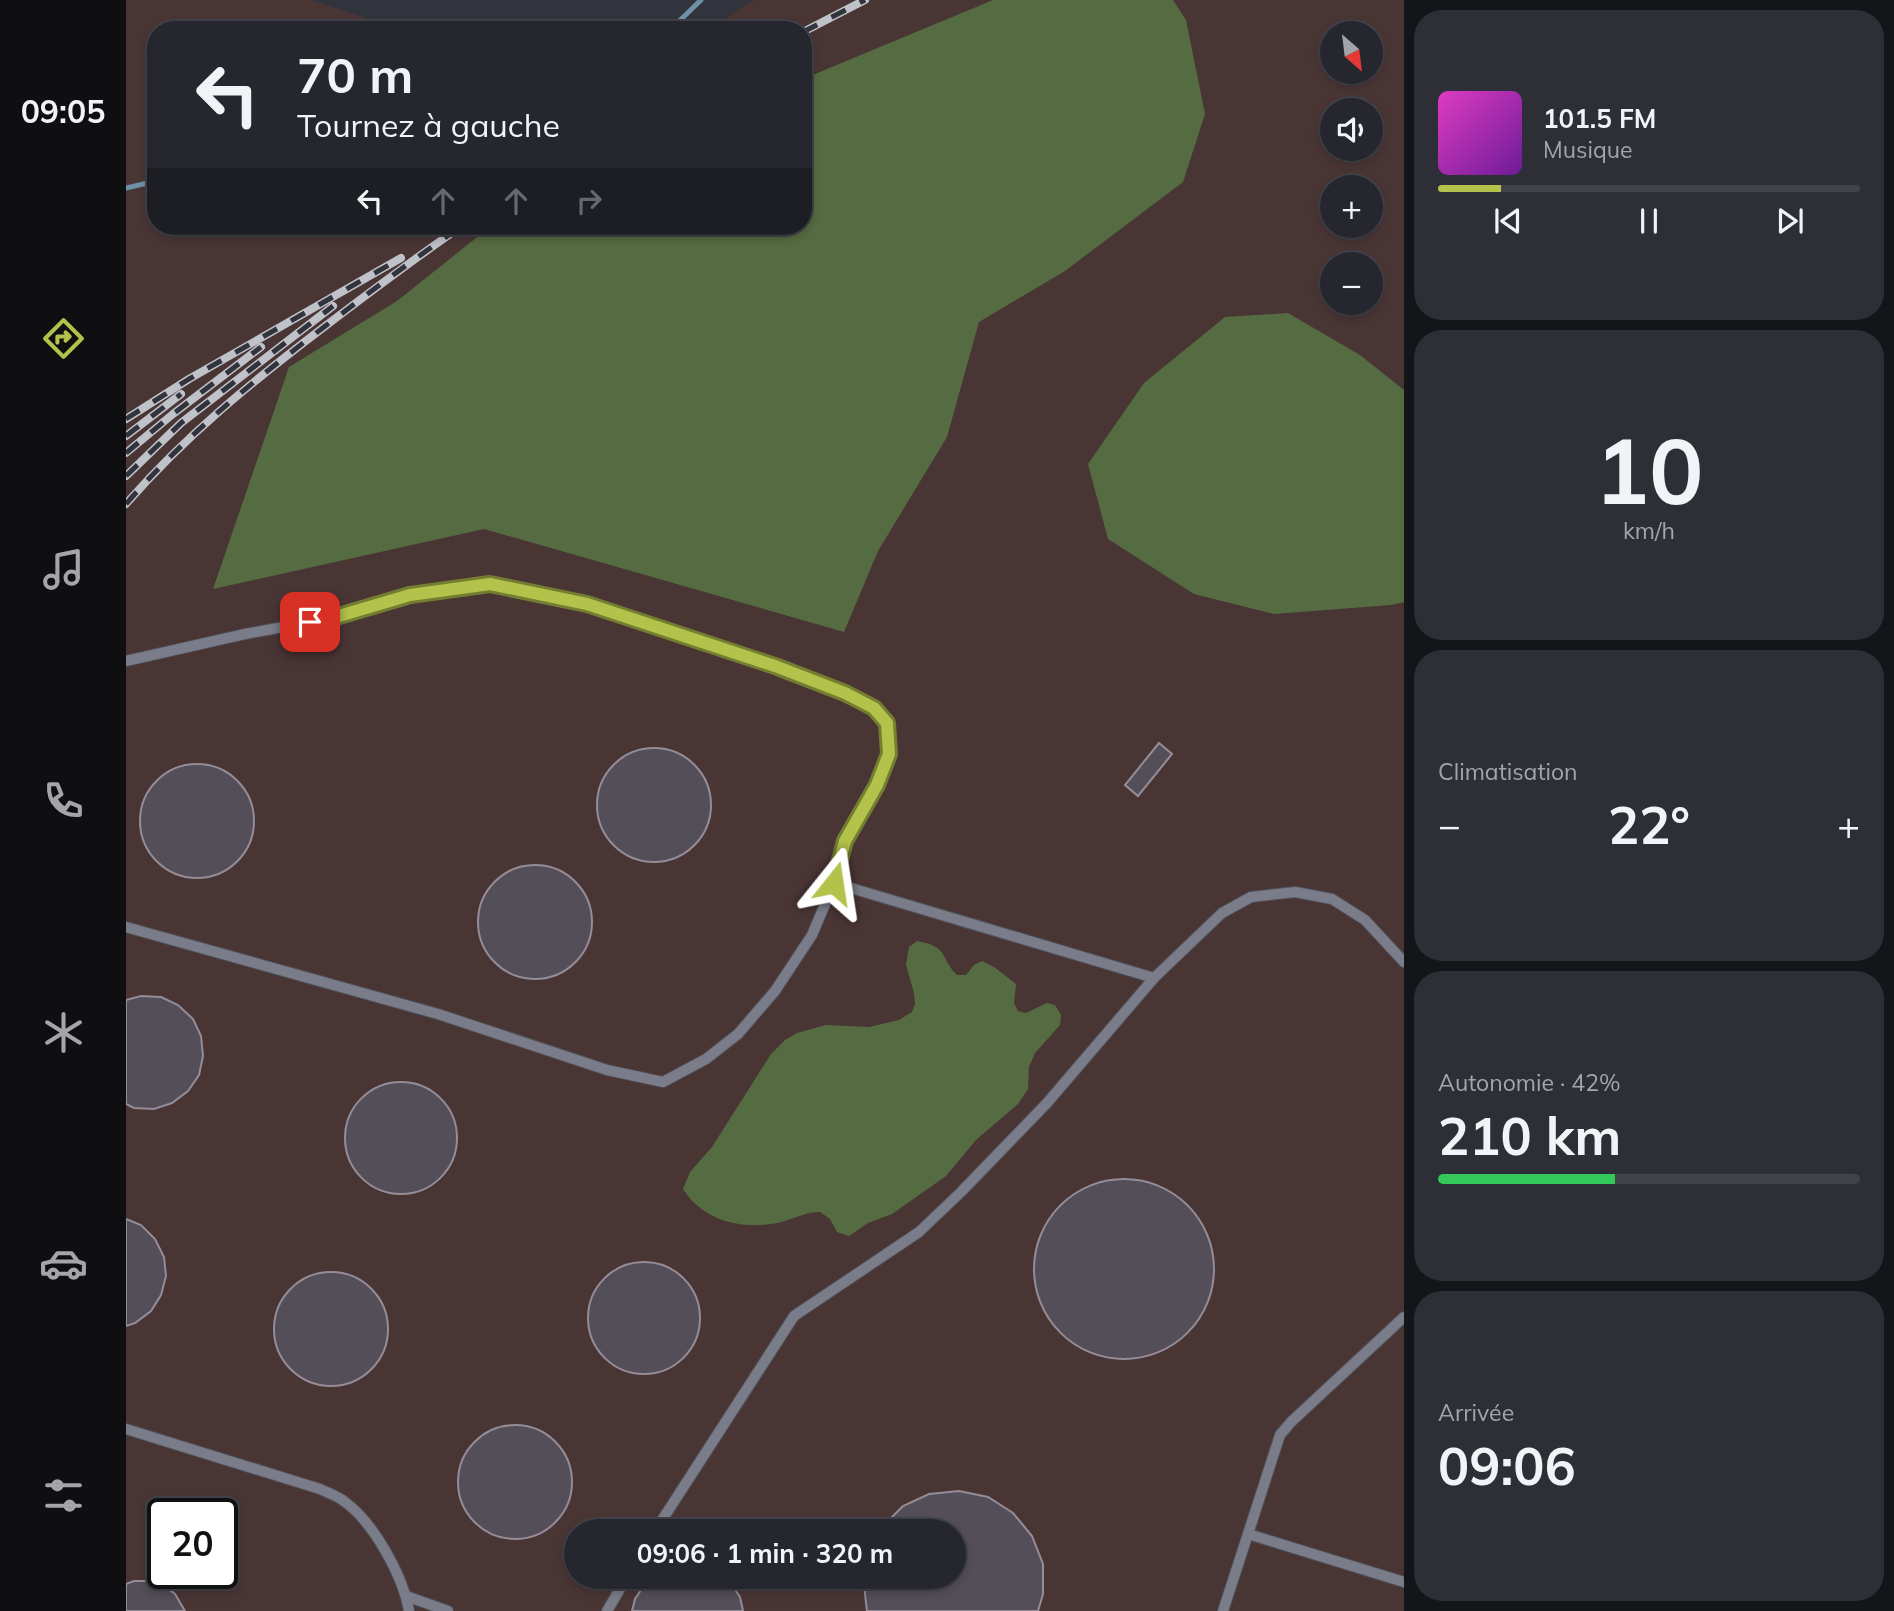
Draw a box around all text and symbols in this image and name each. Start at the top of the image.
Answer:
north arrow [1320,21,1382,84]
map controls [1320,21,1383,315]
text: 70 m [297,44,413,105]
icon: left [182,49,273,140]
text: 09:05 [21,91,105,131]
button: sound [1320,98,1383,161]
text: 101.5 FM [1543,102,1656,135]
text: Tournez à gauche [297,105,560,145]
text: Musique [1543,135,1632,164]
button: + [1320,175,1383,238]
icon: left [351,182,389,220]
icon: ahead [424,182,462,220]
icon: ahead [497,182,535,220]
icon: right [570,182,608,220]
icon: previous [1489,202,1527,240]
icon: pause [1630,202,1668,240]
icon: next [1771,202,1809,240]
button: − [1320,252,1383,315]
icon: directions [39,314,88,363]
text: 10 [1594,413,1704,527]
text: km/h [1623,516,1675,545]
icon: music [39,545,88,594]
pin [280,592,340,652]
icon: arrive [291,603,329,641]
text: Climatisation [1438,757,1578,786]
icon: phone [39,776,88,825]
text: 22° [1608,792,1690,857]
text: − [1438,801,1461,849]
text: + [1837,801,1860,849]
position arrow [797,846,871,920]
icon: climate [39,1008,88,1057]
text: Autonomie · 42% [1438,1068,1621,1097]
text: 210 km [1438,1103,1621,1168]
icon: car [39,1239,88,1288]
text: Arrivée [1438,1398,1514,1427]
text: 09:06 [1438,1433,1576,1498]
icon: filters [39,1471,88,1520]
speed limit sign: 20 [147,1498,238,1589]
text: 09:06 · 1 min · 320 m [637,1537,893,1570]

